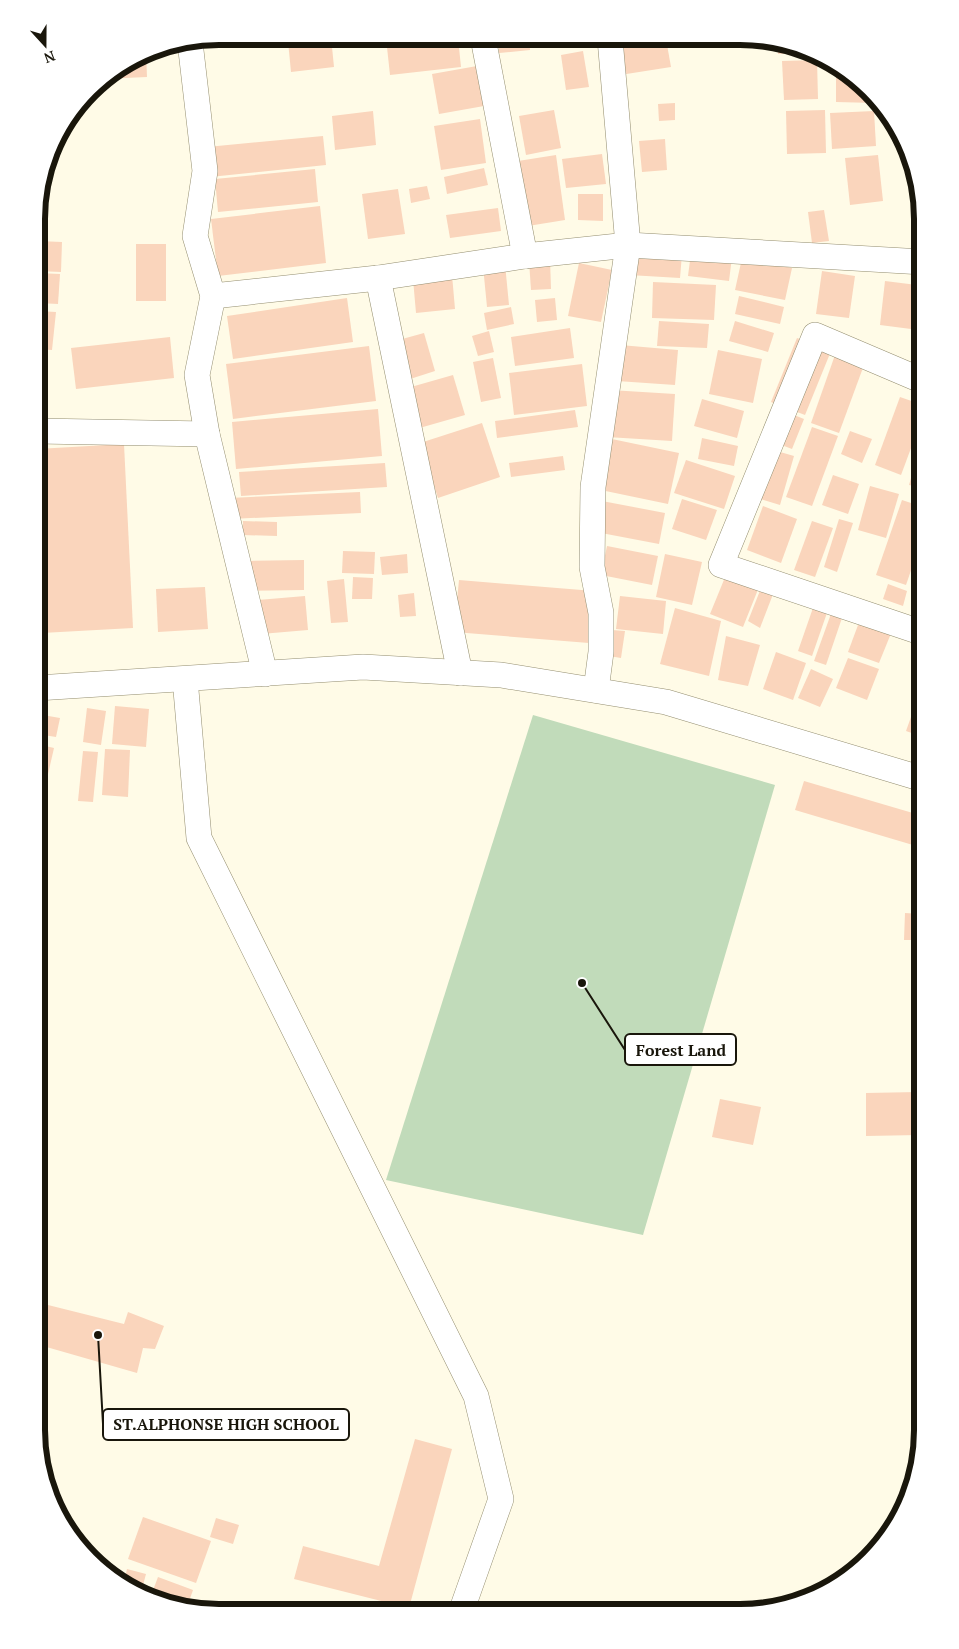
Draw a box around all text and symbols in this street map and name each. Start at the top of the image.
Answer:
north arrow [20,20,70,70]
text: N [41,47,58,69]
callout: Forest Land [625,1034,736,1065]
text: Forest Land [636,1039,727,1061]
callout: ST.ALPHONSE HIGH SCHOOL [103,1409,349,1440]
text: ST.ALPHONSE HIGH SCHOOL [113,1413,339,1435]

